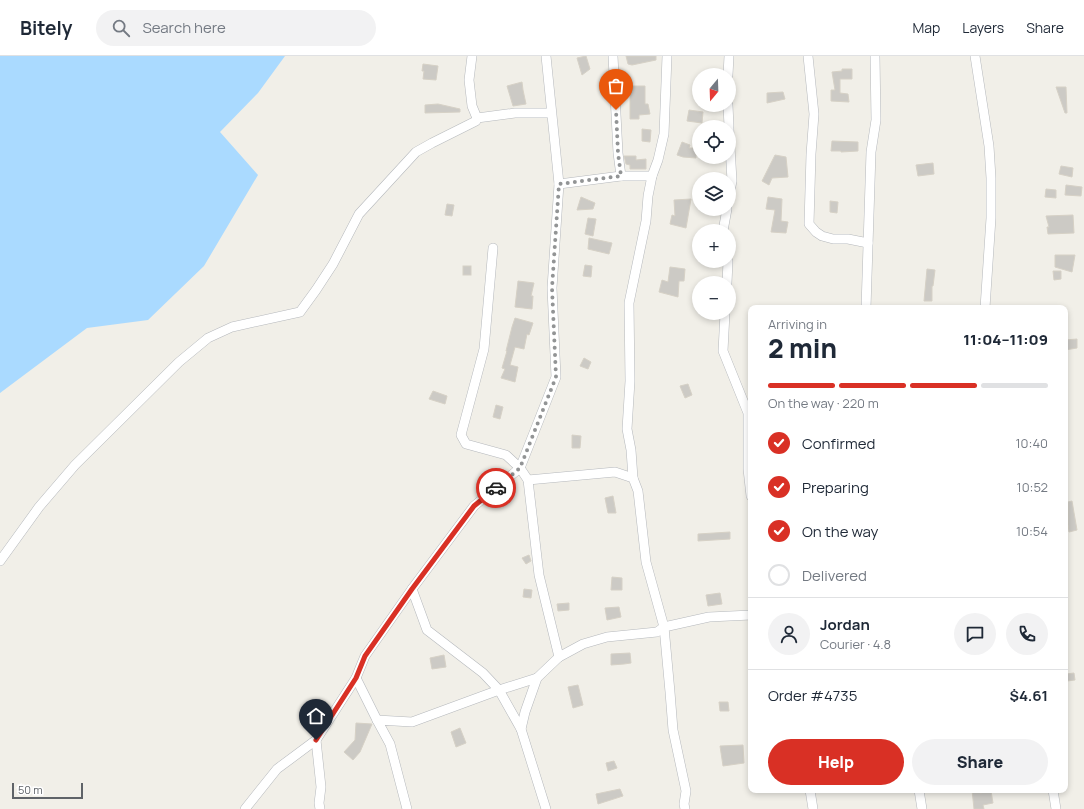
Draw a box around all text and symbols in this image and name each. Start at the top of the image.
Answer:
search box [96,10,376,46]
text: Bitely [20,15,72,41]
icon: search [110,17,132,39]
text: Search here [142,17,226,38]
text: Map [912,18,940,37]
text: Layers [962,18,1004,37]
text: Share [1026,18,1064,37]
north arrow [692,68,736,112]
map controls [692,68,736,320]
pin [599,69,633,110]
icon: bag [605,75,627,97]
button: locate [692,120,736,164]
button: layers [692,172,736,216]
button: + [692,224,736,268]
button: − [692,276,736,320]
text: Arriving in [768,315,827,333]
text: 11:04–11:09 [963,329,1048,350]
text: 2 min [768,330,837,366]
text: On the way · 220 m [768,394,879,412]
icon: check [768,432,790,454]
text: Confirmed [802,433,875,454]
text: 10:40 [1016,434,1048,452]
courier [476,468,516,508]
icon: check [768,476,790,498]
icon: car [485,477,507,499]
text: Preparing [802,477,869,498]
text: 10:52 [1017,478,1048,496]
icon: check [768,520,790,542]
text: On the way [802,521,878,542]
text: 10:54 [1016,522,1048,540]
text: Delivered [802,565,867,586]
button: person [768,613,810,655]
button: chat [954,613,996,655]
button: phone [1006,613,1048,655]
text: Jordan [820,614,870,635]
text: Courier · 4.8 [820,635,891,653]
text: Order #4735 [768,685,857,706]
text: $4.61 [1010,685,1048,706]
pin [299,699,333,740]
icon: home [305,705,327,727]
button: Help [768,739,904,785]
button: Share [912,739,1048,785]
scale bar [12,781,83,800]
text: 50 m [18,782,43,797]

